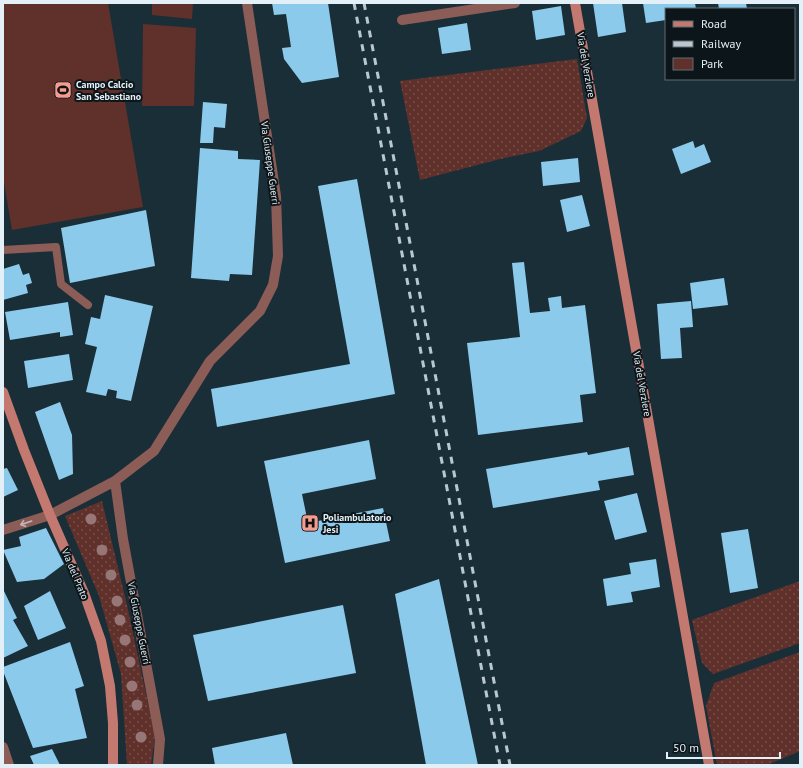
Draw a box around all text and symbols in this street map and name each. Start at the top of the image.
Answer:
legend [665,8,795,80]
text: Road [701,16,726,31]
street label: Via del Verziere [574,30,598,99]
text: Railway [701,36,741,51]
text: Park [701,56,723,71]
place label: Campo Calcio San Sebastiano [76,78,142,103]
sports icon: Campo Calcio San Sebastiano [53,80,73,100]
street label: Via Giuseppe Guerri [258,119,282,206]
street label: Via del Verziere [630,349,654,418]
place label: Poliambulatorio Jesi [322,511,392,536]
hospital icon: Poliambulatorio Jesi [300,513,320,533]
one-way arrow [21,519,33,527]
street label: Via del Prato [58,546,92,602]
street label: Via Giuseppe Guerri [124,579,153,666]
scale bar [667,734,780,760]
text: 50 m [673,740,699,755]

